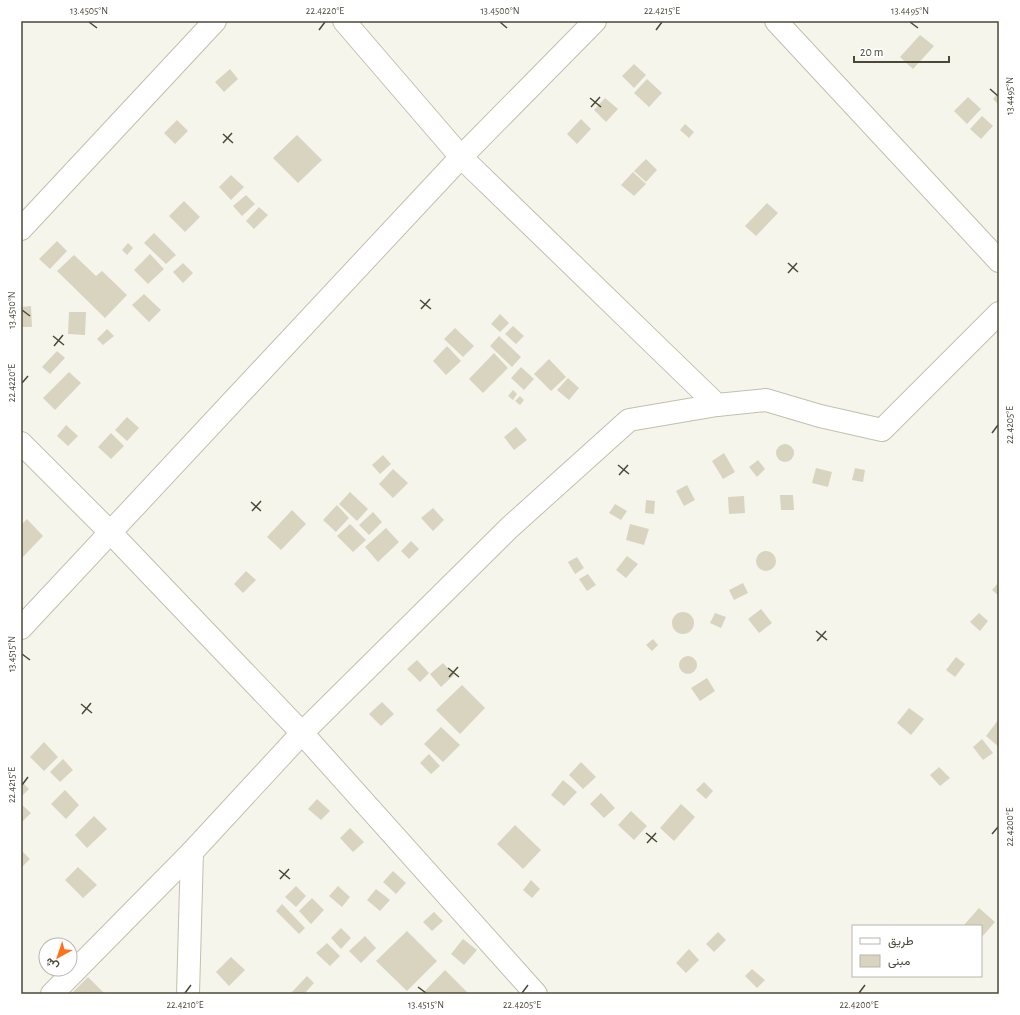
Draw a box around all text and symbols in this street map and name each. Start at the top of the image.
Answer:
text: 13.4505°N [70,6,108,16]
text: 22.4220°E [306,6,344,16]
text: 13.4500°N [480,6,520,16]
text: 22.4215°E [644,6,680,16]
text: 13.4495°N [891,6,929,16]
scale bar [854,38,949,64]
text: 20 m [860,46,883,58]
text: 13.4495°N [1005,77,1015,115]
text: 13.4510°N [7,291,17,329]
text: 22.4220°E [7,364,17,402]
text: 22.4205°E [1005,406,1015,444]
text: 13.4515°N [7,636,17,672]
text: 22.4215°E [7,767,17,803]
text: 22.4200°E [1005,807,1015,847]
legend [852,925,982,977]
text: طريق [888,935,914,949]
north arrow [38,937,78,977]
text: ش [43,955,61,973]
text: مبنى [888,955,910,969]
text: 22.4210°E [166,1000,204,1010]
text: 13.4515°N [408,1000,444,1010]
text: 22.4205°E [503,1000,541,1010]
text: 22.4200°E [839,1000,879,1010]

